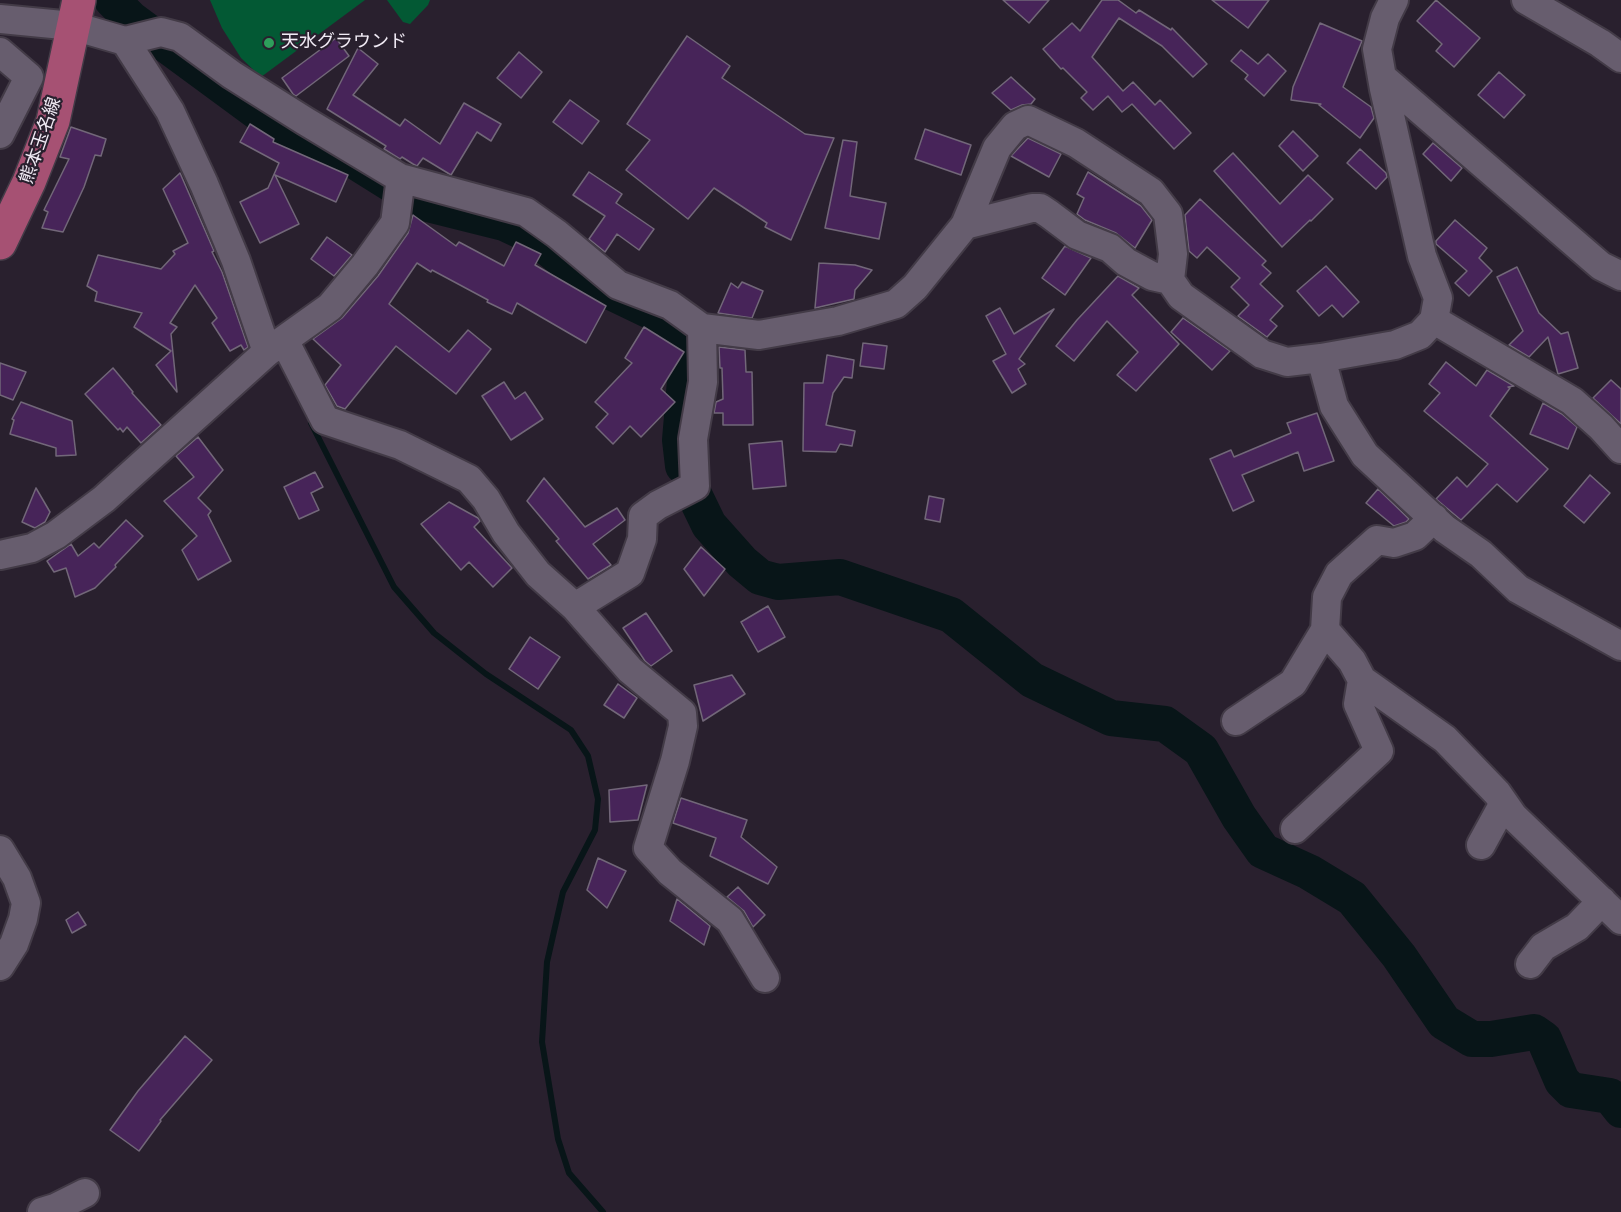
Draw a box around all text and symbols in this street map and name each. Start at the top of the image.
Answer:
place label: 天水グラウンド [281,32,407,54]
marker: 天水グラウンド [262,36,276,50]
street label: 熊本玉名線 [17,95,67,187]

